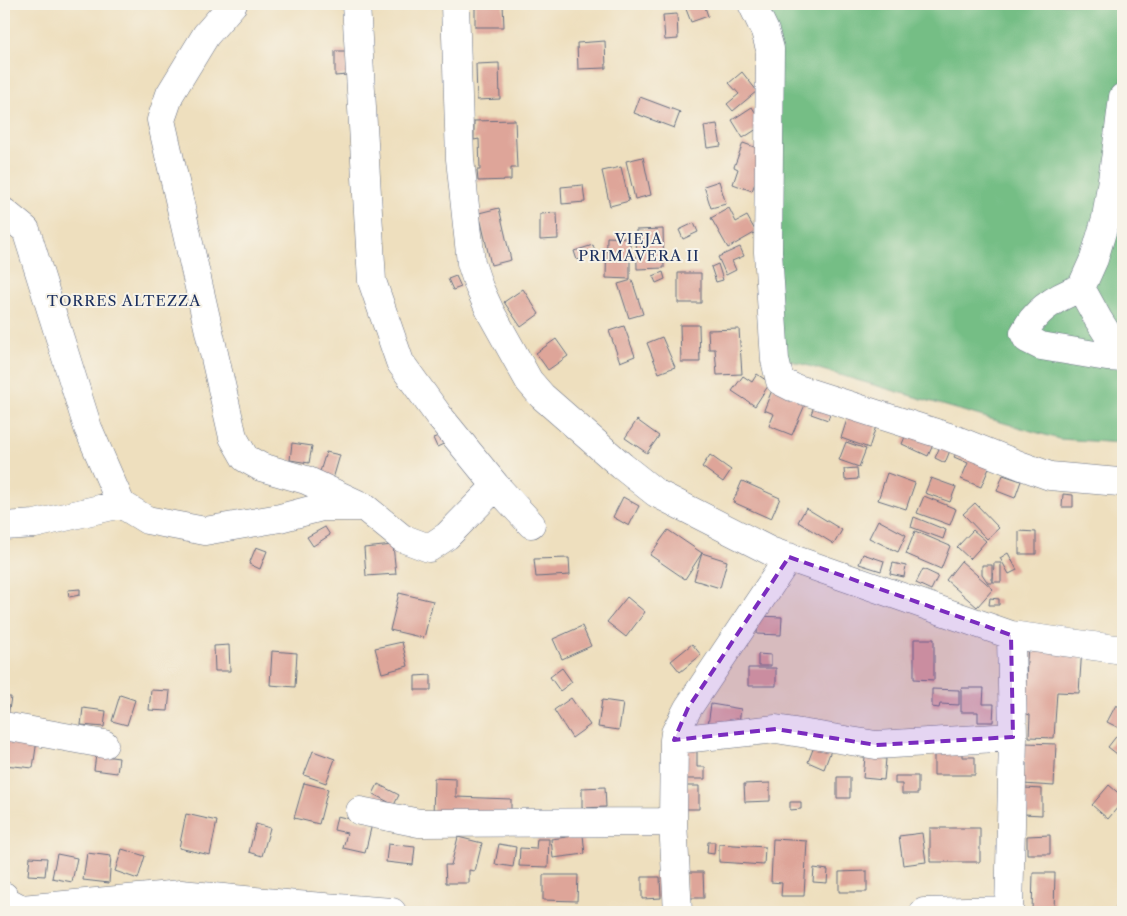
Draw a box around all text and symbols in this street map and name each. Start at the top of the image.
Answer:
district label: VIEJA PRIMAVERA II [578,229,700,265]
district label: TORRES ALTEZZA [47,291,201,310]

